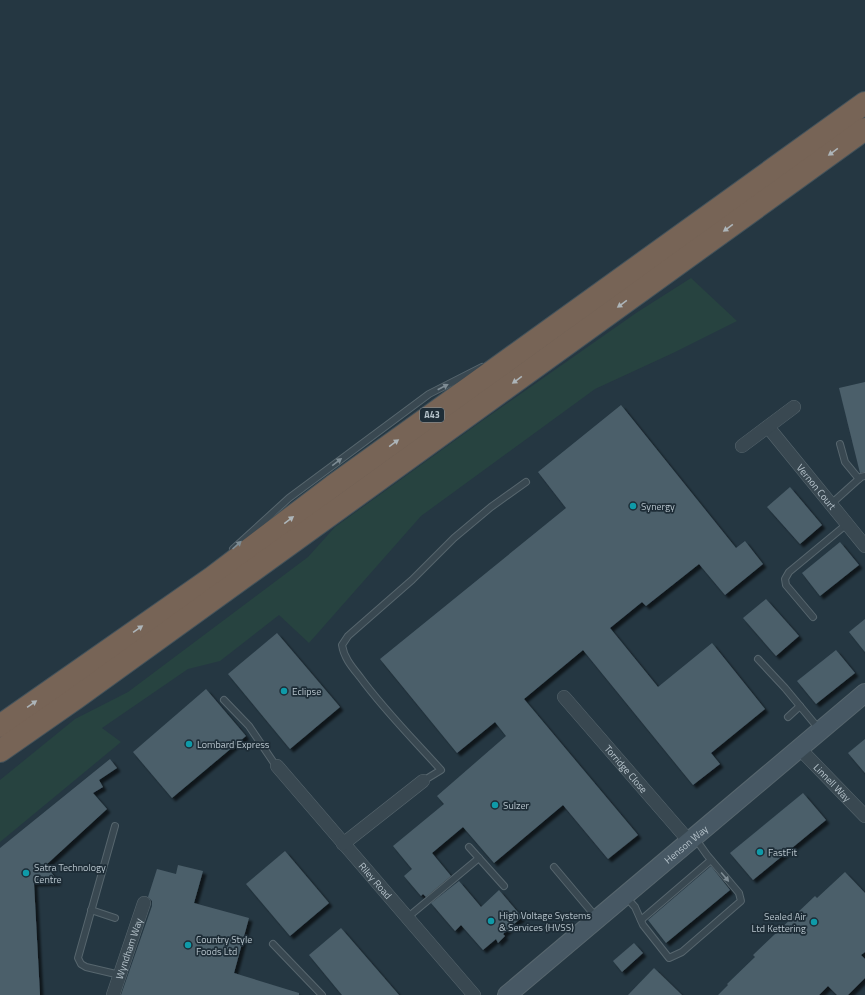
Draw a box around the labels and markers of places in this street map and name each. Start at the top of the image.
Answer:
place label: Synergy [641,499,675,514]
marker: Synergy [628,501,638,511]
place label: Eclipse [292,684,321,699]
marker: Eclipse [279,686,289,696]
place label: Lombard Express [197,737,270,752]
marker: Lombard Express [184,739,194,749]
place label: Sulzer [503,798,530,813]
marker: Sulzer [490,800,500,810]
place label: FastFit [768,845,798,860]
marker: FastFit [755,847,765,857]
place label: Satra Technology Centre [34,860,106,887]
marker: Satra Technology Centre [21,868,31,878]
place label: High Voltage Systems & Services (HVSS) [499,908,591,935]
place label: Sealed Air Ltd Kettering [752,909,807,936]
marker: High Voltage Systems & Services (HVSS) [486,916,496,926]
marker: Sealed Air Ltd Kettering [809,917,819,927]
place label: Country Style Foods Ltd [196,932,252,959]
marker: Country Style Foods Ltd [183,940,193,950]

